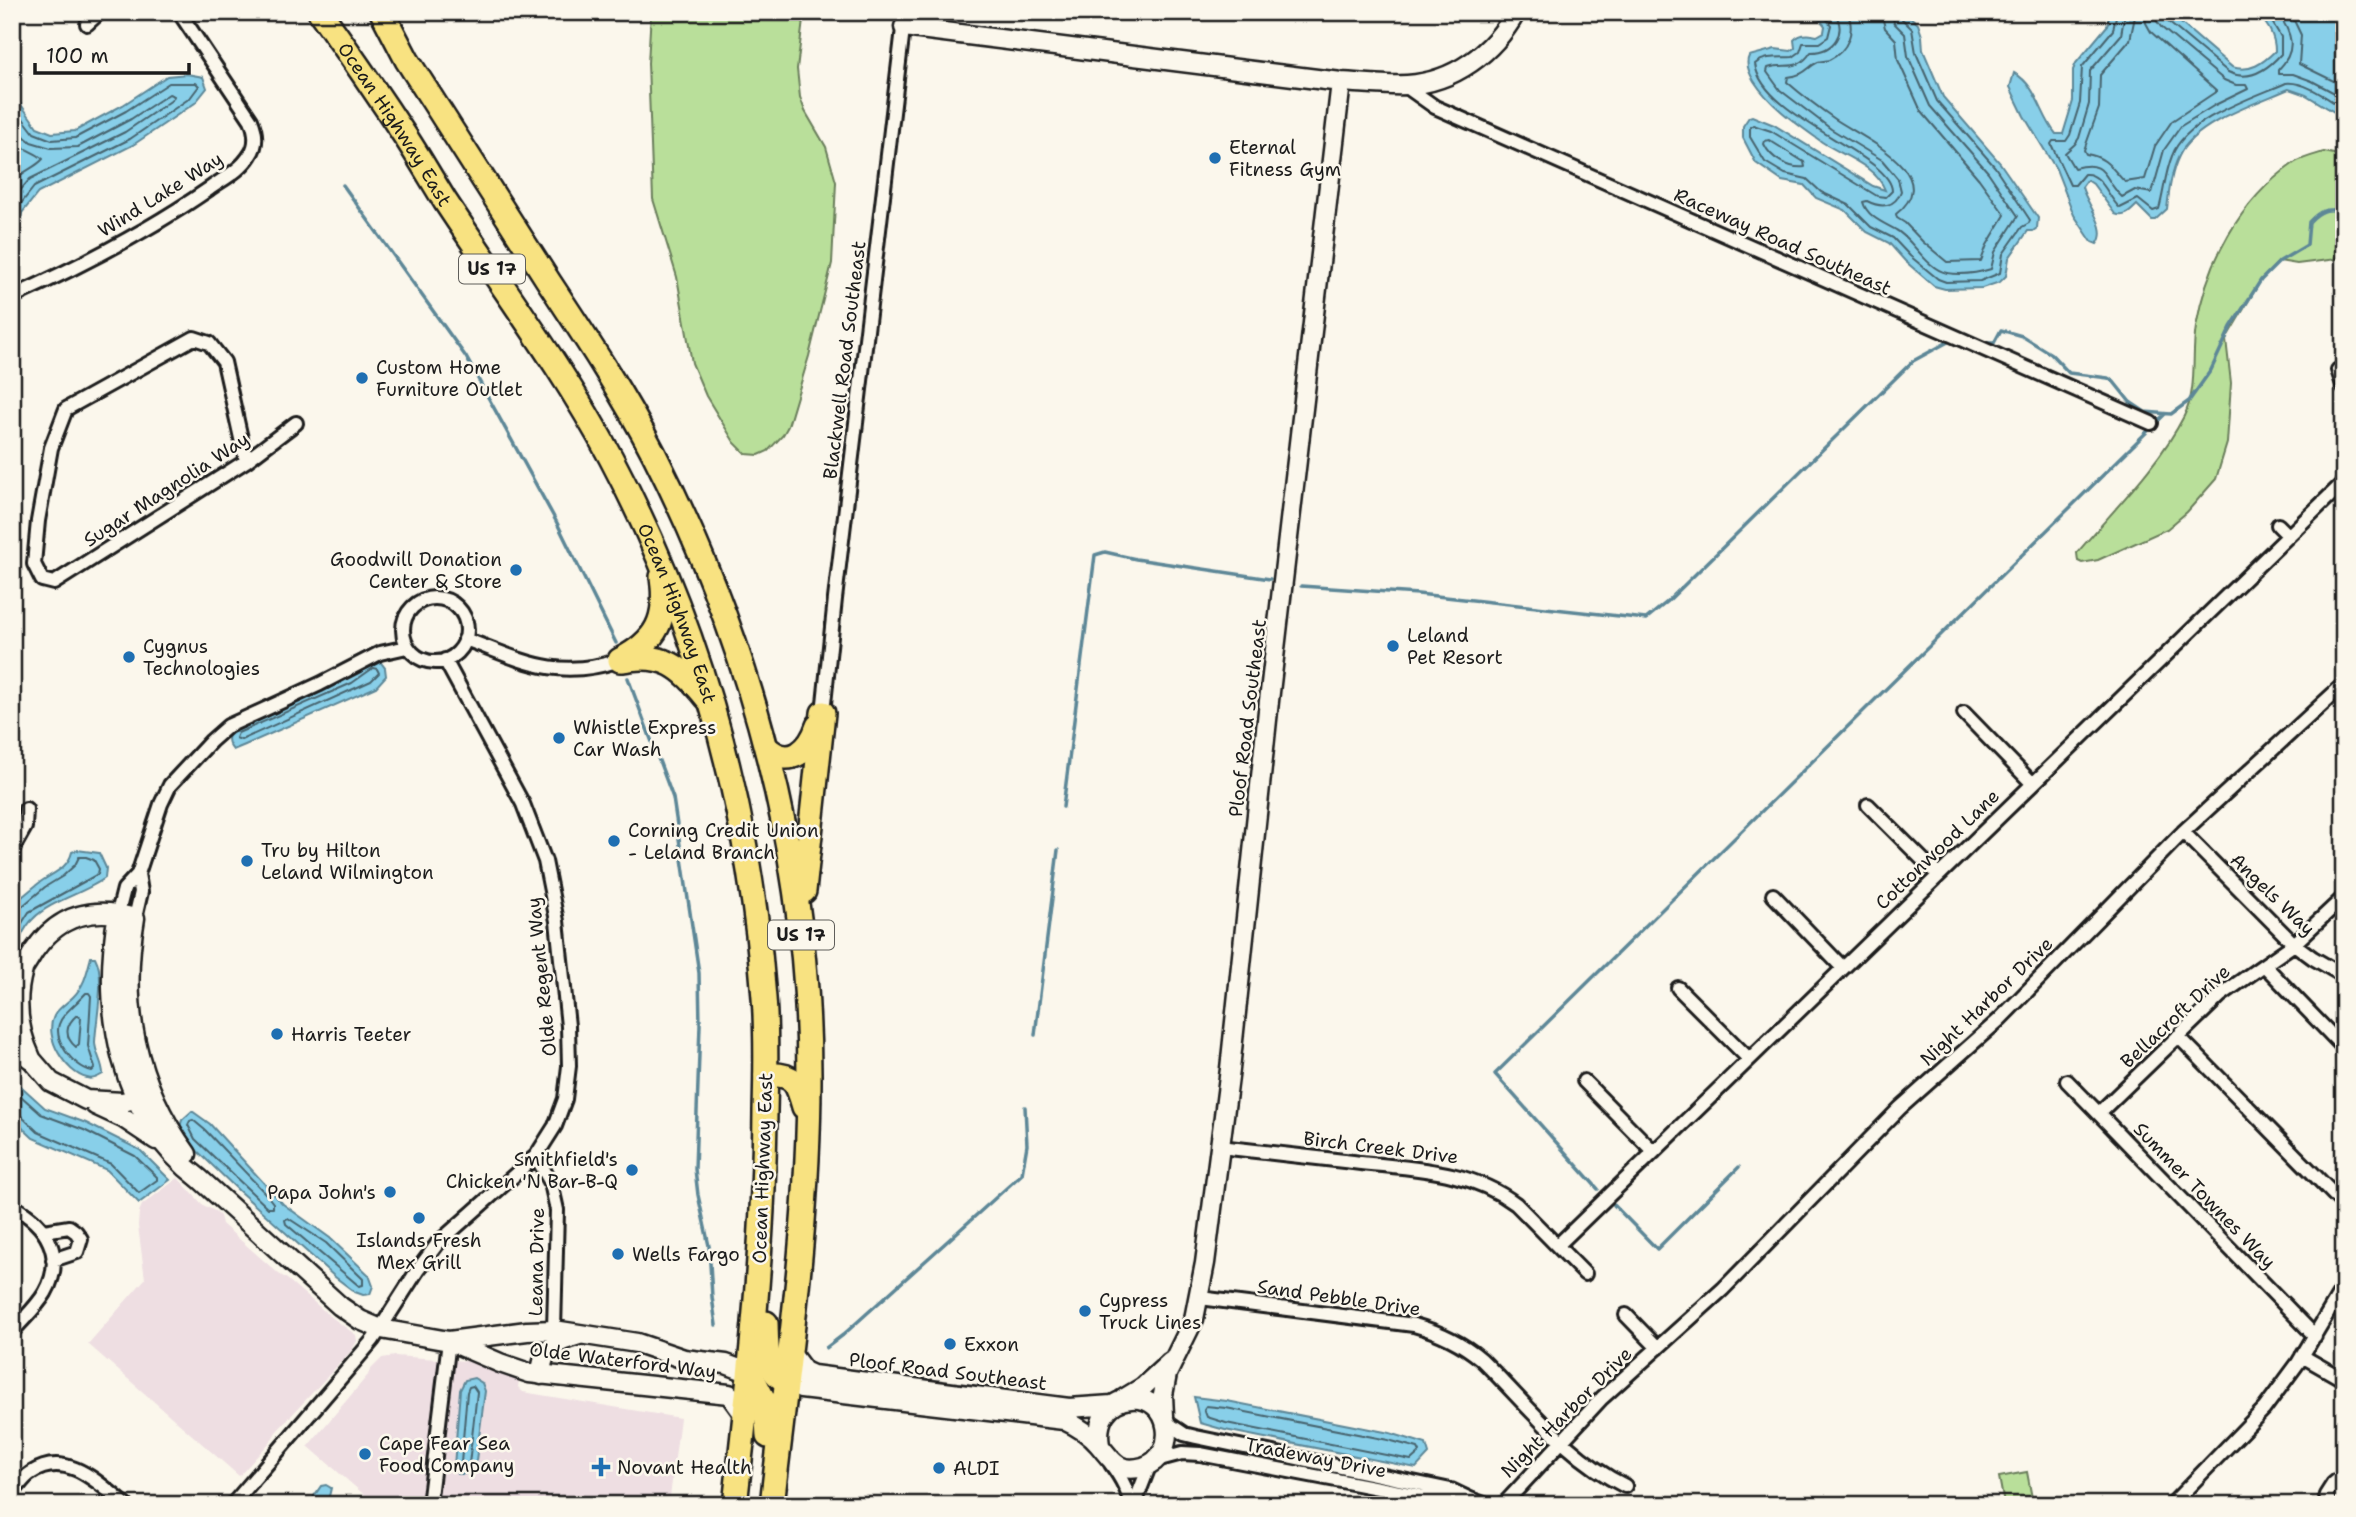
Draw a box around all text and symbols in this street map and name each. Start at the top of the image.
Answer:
scale bar [35,32,189,76]
street label: Ocean Highway East [332,37,457,211]
text: 100 m [46,42,109,70]
place label: Eternal Fitness Gym [1229,135,1341,182]
street label: Wind Lake Way [93,146,227,243]
marker: Eternal Fitness Gym [1207,150,1223,166]
street label: Raceway Road Southeast [1670,182,1895,301]
street label: Blackwell Road Southeast [817,239,872,481]
road number: US 17 [459,255,525,284]
place label: Custom Home Furniture Outlet [376,355,523,402]
marker: Custom Home Furniture Outlet [354,370,370,386]
street label: Sugar Magnolia Way [79,426,254,552]
street label: Ocean Highway East [632,519,722,707]
place label: Goodwill Donation Center & Store [330,547,502,594]
marker: Goodwill Donation Center & Store [508,562,524,578]
street label: Ploof Road Southeast [1223,618,1272,818]
place label: Leland Pet Resort [1407,623,1503,670]
place label: Cygnus Technologies [143,634,260,681]
marker: Leland Pet Resort [1385,638,1401,654]
marker: Cygnus Technologies [121,649,137,665]
place label: Whistle Express Car Wash [573,715,717,762]
marker: Whistle Express Car Wash [551,730,567,746]
street label: Cottonwood Lane [1870,784,2005,915]
place label: Corning Credit Union - Leland Branch [628,818,819,865]
marker: Corning Credit Union - Leland Branch [606,833,622,849]
place label: Tru by Hilton Leland Wilmington [261,838,434,885]
street label: Angels Way [2225,848,2320,941]
marker: Tru by Hilton Leland Wilmington [239,853,255,869]
street label: Olde Regent Way [521,896,562,1058]
road number: US 17 [768,920,834,950]
street label: Night Harbor Drive [1914,931,2058,1071]
street label: Bellacroft Drive [2115,959,2236,1074]
place label: Harris Teeter [291,1022,412,1047]
marker: Harris Teeter [269,1026,285,1042]
street label: Ocean Highway East [747,1072,778,1264]
street label: Summer Townes Way [2128,1117,2281,1274]
street label: Birch Creek Drive [1302,1126,1460,1169]
place label: Smithfield's Chicken 'N Bar-B-Q [446,1147,618,1194]
marker: Smithfield's Chicken 'N Bar-B-Q [624,1162,640,1178]
place label: Papa John's [267,1180,376,1205]
marker: Papa John's [382,1184,398,1200]
street label: Leana Drive [523,1207,550,1317]
marker: Islands Fresh Mex Grill [411,1210,427,1226]
place label: Islands Fresh Mex Grill [356,1228,482,1275]
place label: Wells Fargo [632,1242,740,1267]
marker: Wells Fargo [610,1246,626,1262]
street label: Sand Pebble Drive [1256,1274,1422,1321]
place label: Cypress Truck Lines [1099,1288,1201,1335]
marker: Cypress Truck Lines [1077,1303,1093,1319]
place label: Exxon [964,1332,1019,1357]
marker: Exxon [942,1336,958,1352]
street label: Olde Waterford Way [528,1337,718,1384]
street label: Night Harbor Drive [1495,1341,1637,1483]
street label: Ploof Road Southeast [848,1347,1048,1396]
place label: Cape Fear Sea Food Company [379,1431,514,1478]
street label: Tradeway Drive [1243,1432,1389,1483]
marker: Cape Fear Sea Food Company [357,1446,373,1462]
place label: Novant Health [617,1455,752,1480]
place label: ALDI [953,1456,1000,1481]
marker: Novant Health [591,1457,611,1477]
marker: ALDI [931,1460,947,1476]

